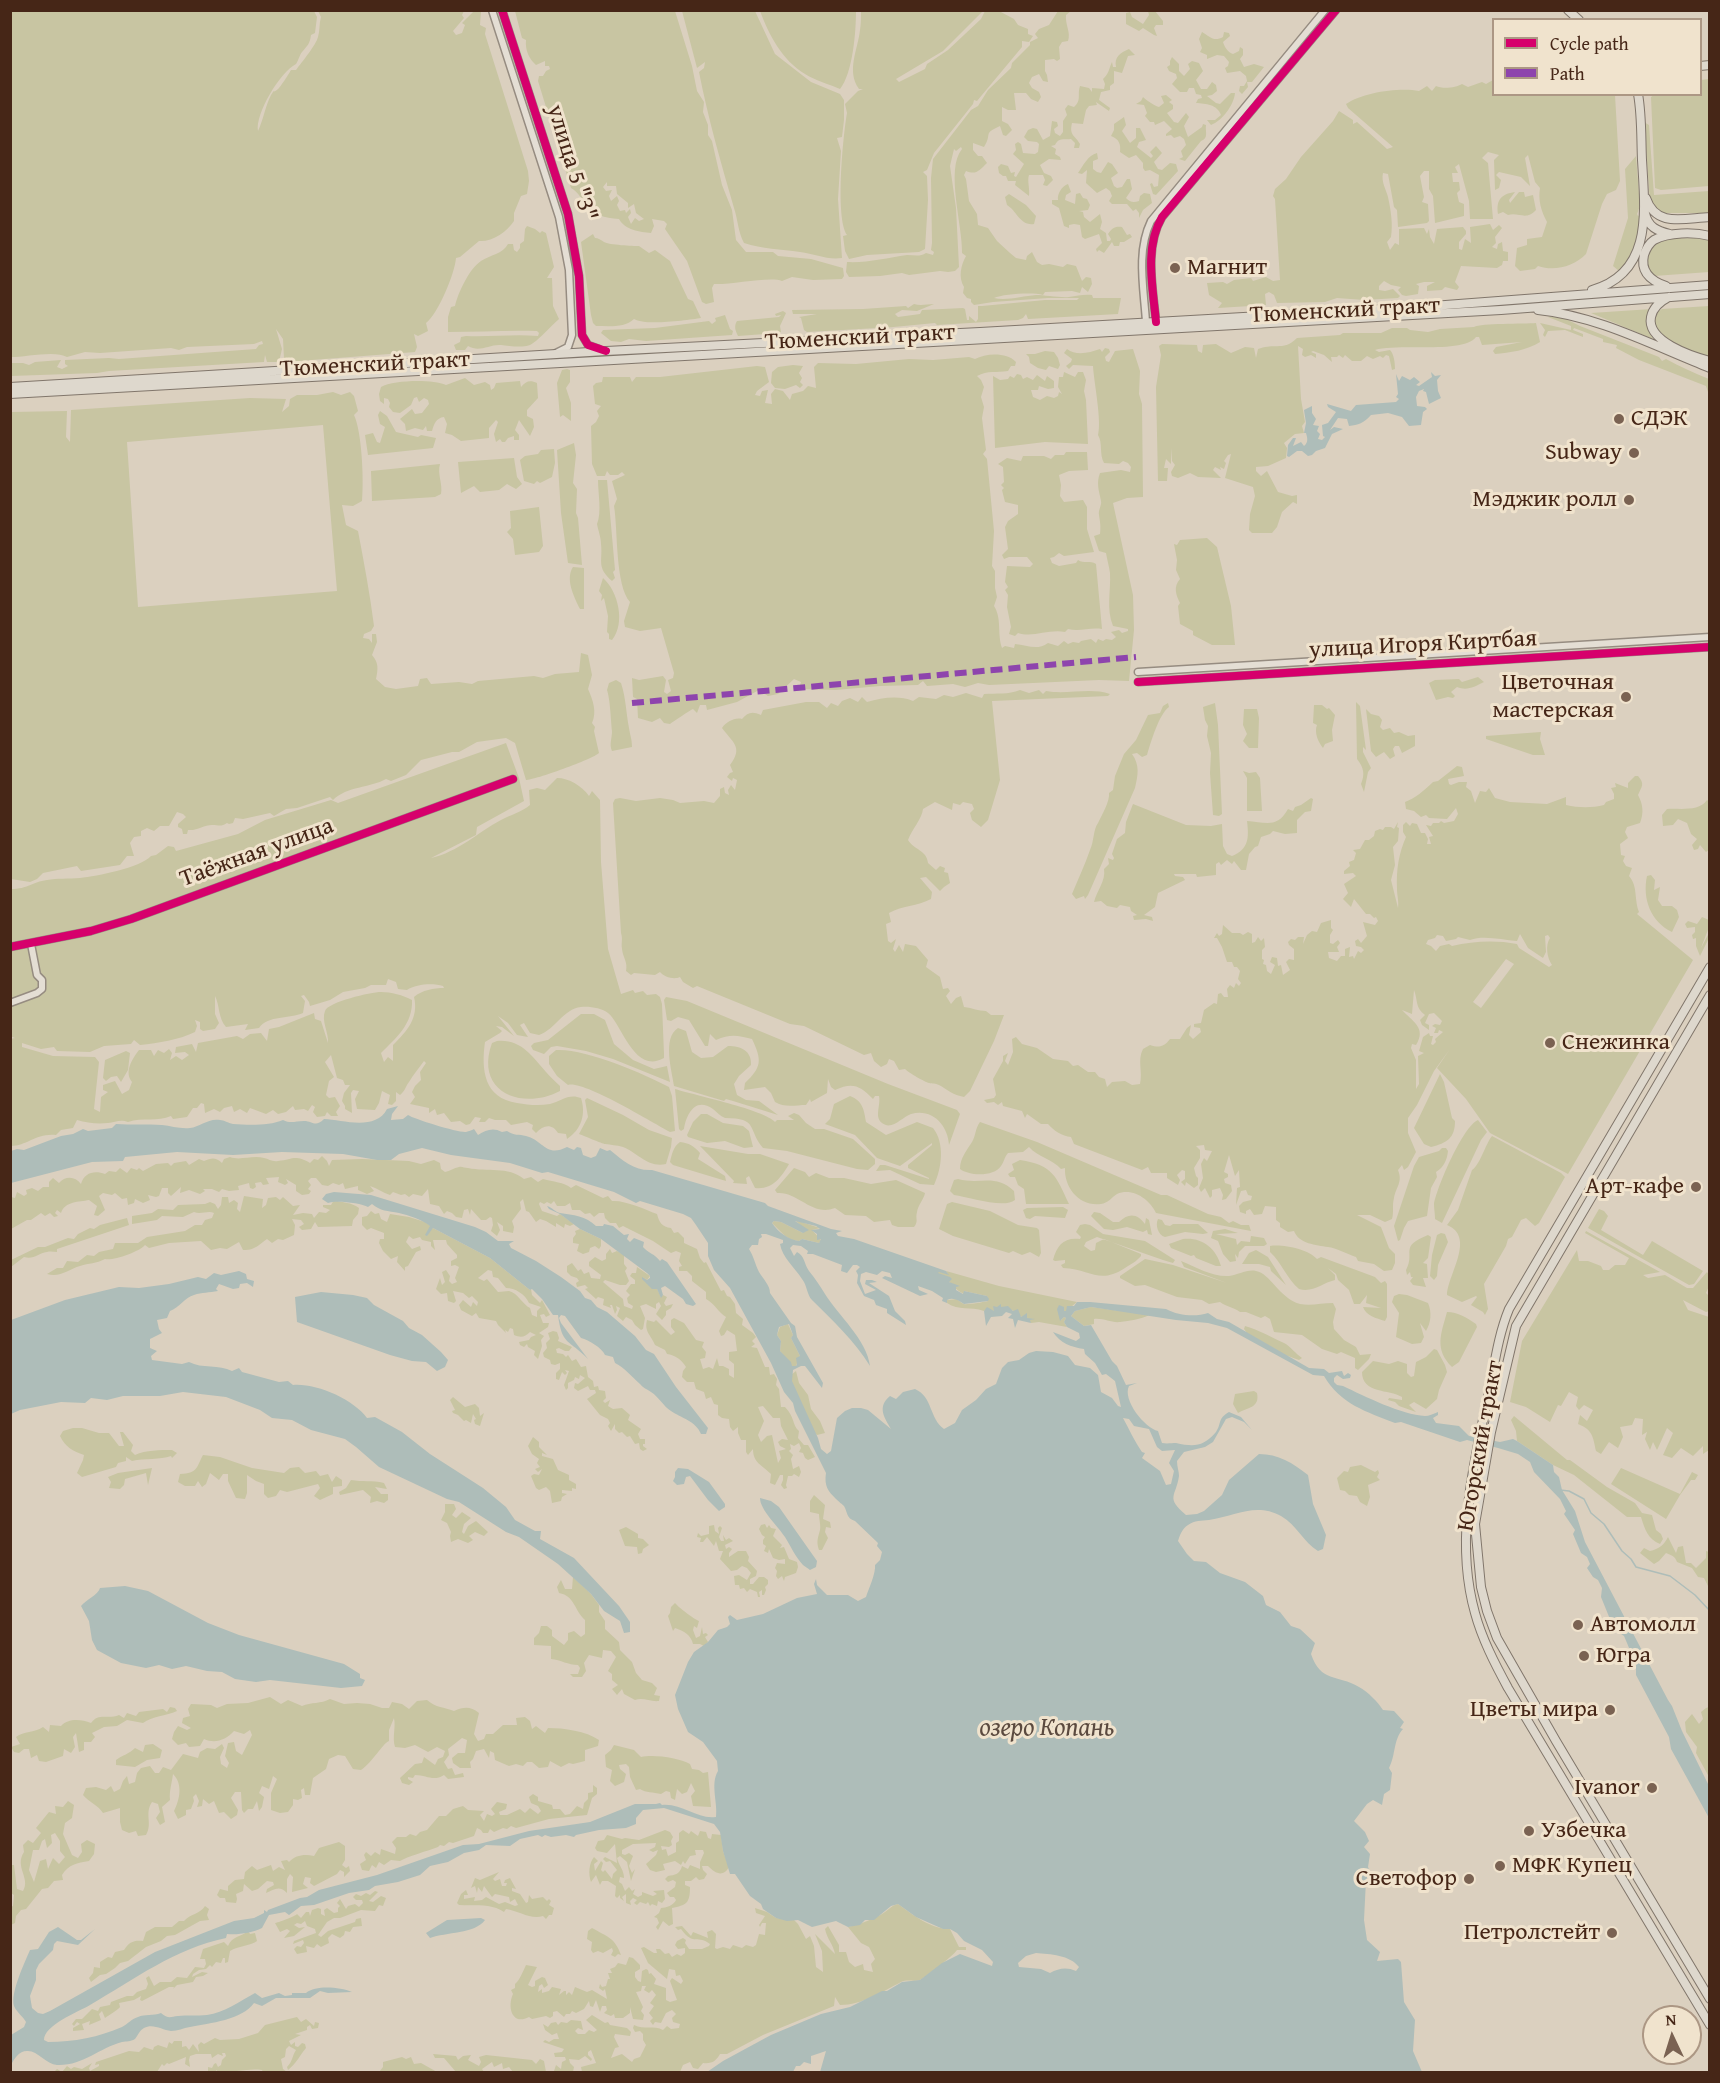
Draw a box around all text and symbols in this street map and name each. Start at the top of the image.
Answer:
legend [1492,18,1702,96]
text: Cycle path [1550,30,1629,57]
text: Path [1550,60,1585,87]
street label: улица 5 "З" [540,101,602,225]
place label: Магнит [1187,254,1267,282]
marker: Магнит [1168,261,1182,275]
street label: Тюменский тракт [1249,292,1441,330]
street label: Тюменский тракт [764,319,956,357]
street label: Тюменский тракт [279,346,471,384]
place label: СДЭК [1631,405,1688,433]
marker: СДЭК [1612,412,1626,426]
place label: Subway [1545,439,1622,467]
marker: Subway [1627,446,1641,460]
place label: Мэджик ролл [1473,486,1617,514]
marker: Мэджик ролл [1622,493,1636,507]
street label: улица Игоря Киртбая [1308,625,1538,665]
place label: Цветочная мастерская [1492,669,1614,725]
marker: Цветочная мастерская [1619,690,1633,704]
street label: Таёжная улица [176,812,338,894]
place label: Снежинка [1562,1029,1670,1057]
marker: Снежинка [1543,1036,1557,1050]
place label: Арт-кафе [1585,1173,1684,1201]
marker: Арт-кафе [1689,1180,1703,1194]
street label: Югорский тракт [1452,1358,1510,1534]
place label: Автомолл [1590,1611,1696,1639]
marker: Автомолл [1571,1618,1585,1632]
place label: Югра [1596,1642,1651,1670]
marker: Югра [1577,1649,1591,1663]
place label: Цветы мира [1470,1696,1598,1724]
marker: Цветы мира [1603,1703,1617,1717]
water label: озеро Копань [980,1712,1114,1744]
place label: Ivanor [1574,1774,1640,1802]
marker: Ivanor [1645,1781,1659,1795]
place label: Узбечка [1541,1817,1626,1845]
marker: Узбечка [1522,1824,1536,1838]
place label: МФК Купец [1512,1852,1632,1880]
marker: МФК Купец [1493,1859,1507,1873]
place label: Светофор [1356,1865,1457,1893]
marker: Светофор [1462,1872,1476,1886]
place label: Петролстейт [1464,1919,1600,1947]
marker: Петролстейт [1605,1926,1619,1940]
north arrow [1642,2005,1702,2065]
text: N [1665,2007,1677,2031]

